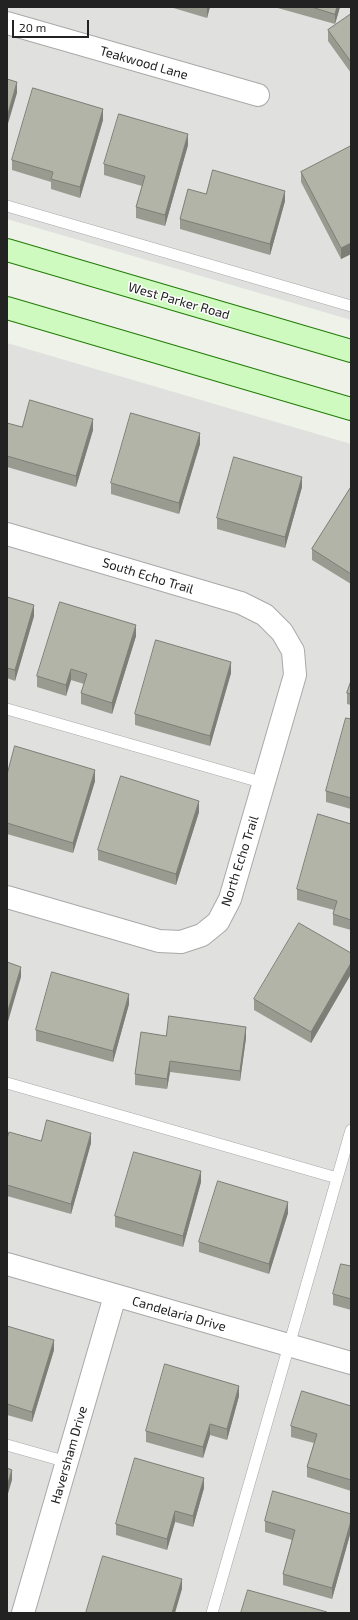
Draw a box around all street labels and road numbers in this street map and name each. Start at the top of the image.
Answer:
street label: Teakwood Lane [98,43,190,83]
street label: West Parker Road [126,279,232,323]
street label: South Echo Trail [100,555,196,597]
street label: North Echo Trail [218,814,262,908]
street label: Candelaria Drive [130,1293,228,1335]
street label: Haversham Drive [48,1404,90,1506]

